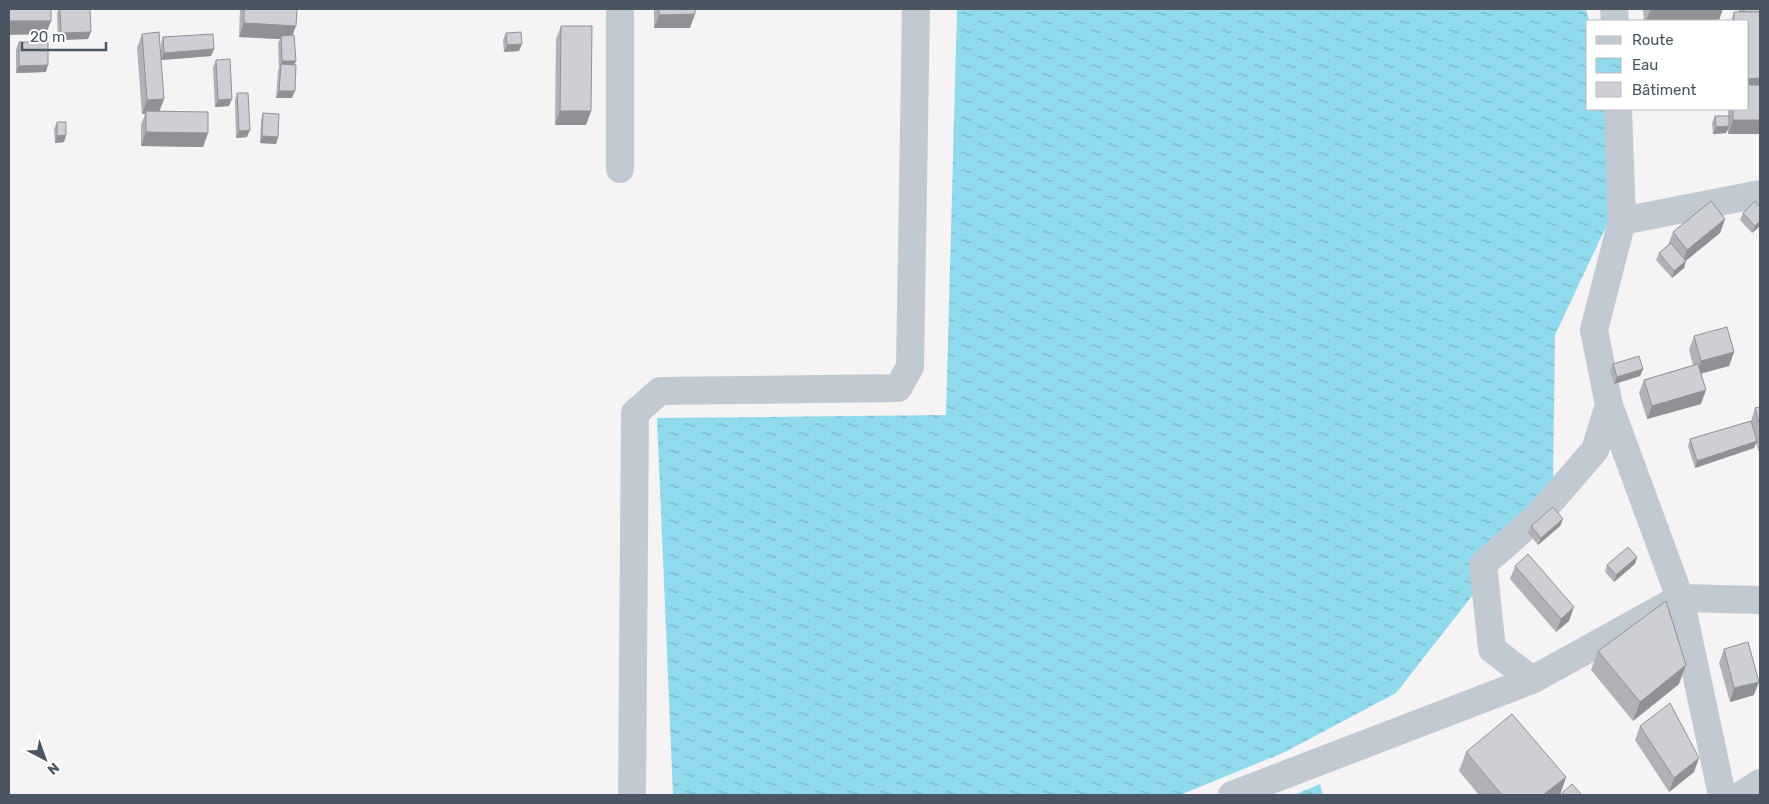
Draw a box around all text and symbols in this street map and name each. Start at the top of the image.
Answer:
scale bar [22,20,106,52]
legend [1586,20,1749,110]
text: 20 m [30,28,65,46]
text: Route [1632,31,1674,49]
text: Eau [1632,56,1658,74]
text: Bâtiment [1632,81,1696,99]
north arrow [20,734,70,784]
text: N [44,759,63,778]

